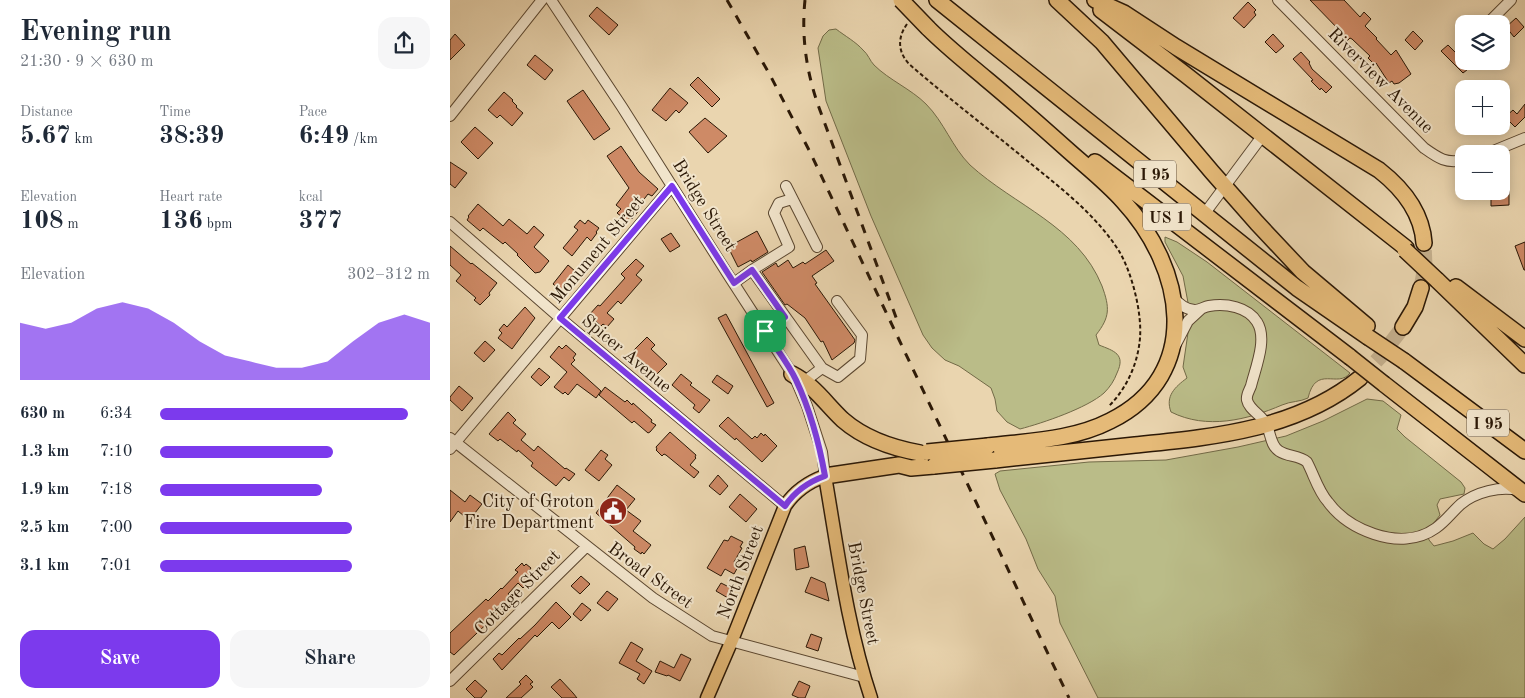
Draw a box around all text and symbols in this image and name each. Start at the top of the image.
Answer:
map controls [1455,15,1510,200]
button: layers [1455,15,1510,70]
button: share [378,17,430,69]
text: Evening run [20,19,172,47]
street label: Riverview Avenue [1324,25,1436,137]
text: 21:30 · 9 × 630 m [20,54,153,70]
button: + [1455,80,1510,135]
text: Distance [20,105,73,119]
text: Time [159,105,191,119]
text: Pace [299,105,327,119]
text: 5.67 [20,124,71,149]
text: 38:39 [159,124,224,149]
text: 6:49 [299,124,349,149]
text: km [71,132,93,146]
text: /km [349,132,378,146]
button: − [1455,145,1510,200]
street label: Bridge Street [669,156,740,255]
road number: I 95 [1134,160,1176,188]
text: Elevation [20,190,77,204]
text: Heart rate [159,190,222,204]
text: kcal [299,190,323,204]
street label: Monument Street [548,192,648,307]
road number: US 1 [1143,203,1191,230]
text: 108 [20,209,64,234]
text: 136 [159,209,203,234]
text: 377 [299,209,342,234]
text: m [64,217,79,231]
text: bpm [203,217,232,231]
text: Elevation [20,267,85,283]
text: 302–312 m [347,267,430,283]
pin [744,310,786,352]
street label: Spicer Avenue [578,311,675,396]
icon: arrive [751,317,779,345]
text: 630 m [20,406,65,422]
text: 6:34 [100,406,132,422]
road number: I 95 [1467,409,1509,436]
text: 1.3 km [20,444,69,460]
text: 7:10 [100,444,132,460]
text: 1.9 km [20,482,69,498]
text: 7:18 [100,482,132,498]
place label: City of Groton Fire Department [463,493,594,532]
public building icon: City of Groton Fire Department [598,496,628,526]
text: 2.5 km [20,520,69,536]
text: 7:00 [100,520,132,536]
street label: North Street [715,523,767,622]
street label: Broad Street [605,539,696,612]
street label: Bridge Street [844,540,882,646]
street label: Cottage Street [471,546,564,639]
text: 3.1 km [20,558,69,574]
text: 7:01 [100,558,132,574]
button: Save [20,630,220,688]
button: Share [230,630,430,688]

